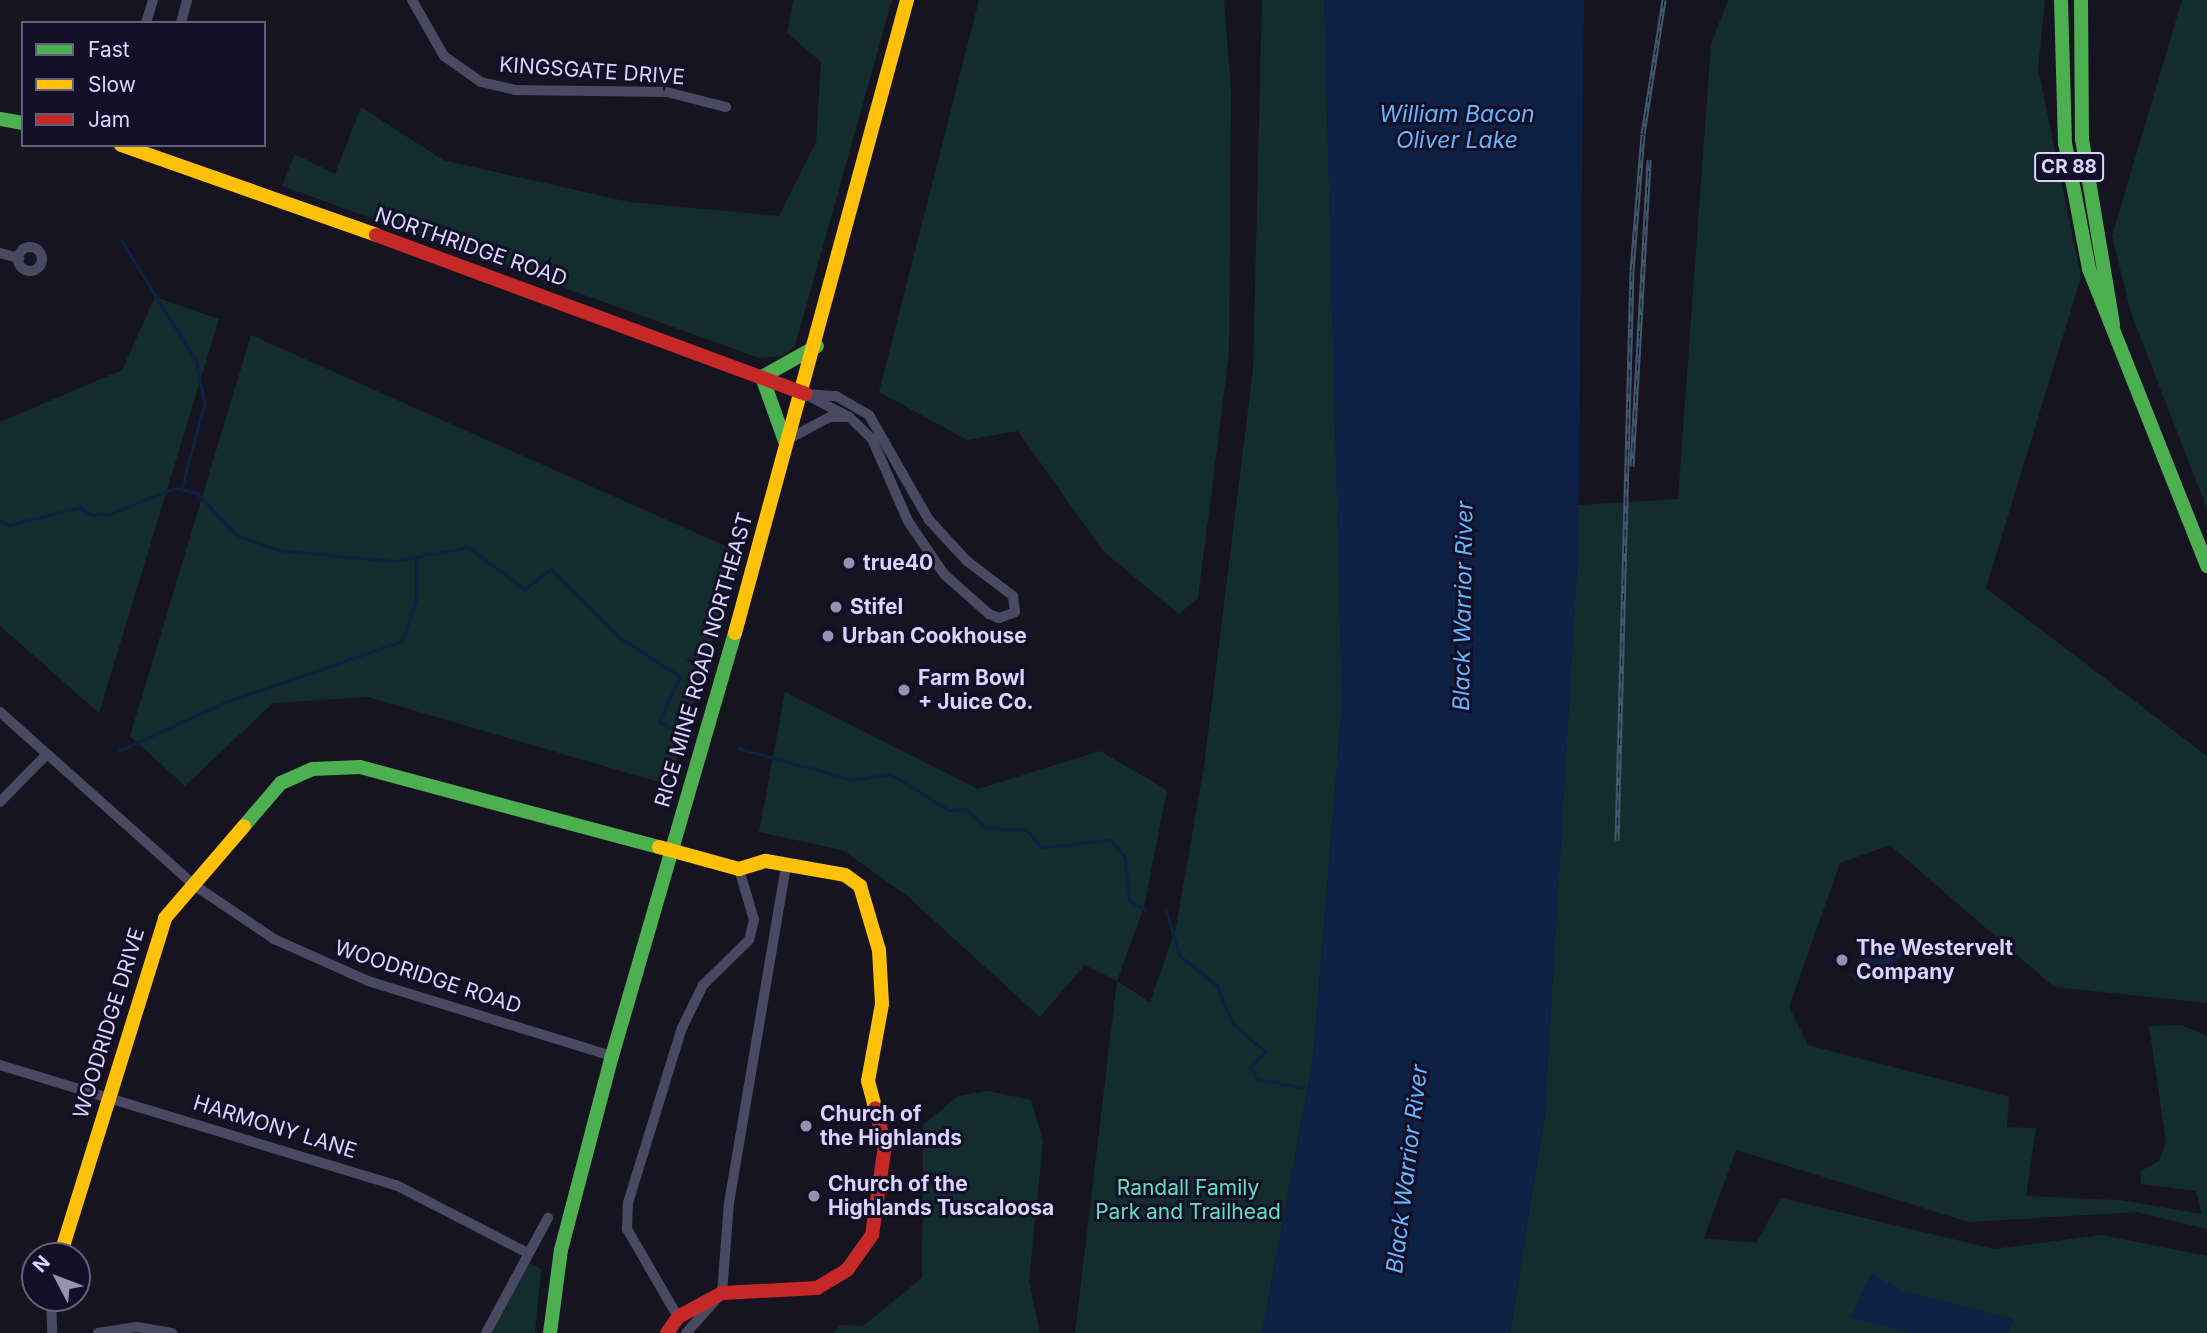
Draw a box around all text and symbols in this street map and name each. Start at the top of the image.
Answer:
legend [21,21,266,147]
text: Fast [88,37,130,62]
street label: KINGSGATE DRIVE [498,52,686,90]
text: Slow [88,72,136,97]
water label: William Bacon Oliver Lake [1379,100,1535,154]
text: Jam [88,107,130,132]
road number: CR 88 [2034,152,2104,182]
street label: NORTHRIDGE ROAD [372,202,570,292]
water label: Black Warrior River [1447,501,1479,711]
street label: RICE MINE ROAD NORTHEAST [650,510,758,810]
place label: true40 [863,550,933,576]
marker: true40 [841,555,857,571]
place label: Stifel [850,594,903,620]
marker: Stifel [828,599,844,615]
place label: Urban Cookhouse [842,623,1027,649]
marker: Urban Cookhouse [820,628,836,644]
place label: Farm Bowl + Juice Co. [918,665,1034,715]
marker: Farm Bowl + Juice Co. [896,682,912,698]
street label: WOODRIDGE DRIVE [68,925,150,1121]
street label: WOODRIDGE ROAD [331,935,525,1019]
place label: The Westervelt Company [1856,935,2013,985]
marker: The Westervelt Company [1834,952,1850,968]
water label: Black Warrior River [1381,1063,1433,1275]
street label: HARMONY LANE [190,1090,360,1164]
place label: Church of the Highlands [820,1101,962,1151]
marker: Church of the Highlands [798,1118,814,1134]
place label: Church of the Highlands Tuscaloosa [828,1171,1054,1221]
park label: Randall Family Park and Trailhead [1095,1175,1281,1225]
marker: Church of the Highlands Tuscaloosa [806,1188,822,1204]
north arrow [21,1242,91,1312]
text: N [28,1251,55,1277]

